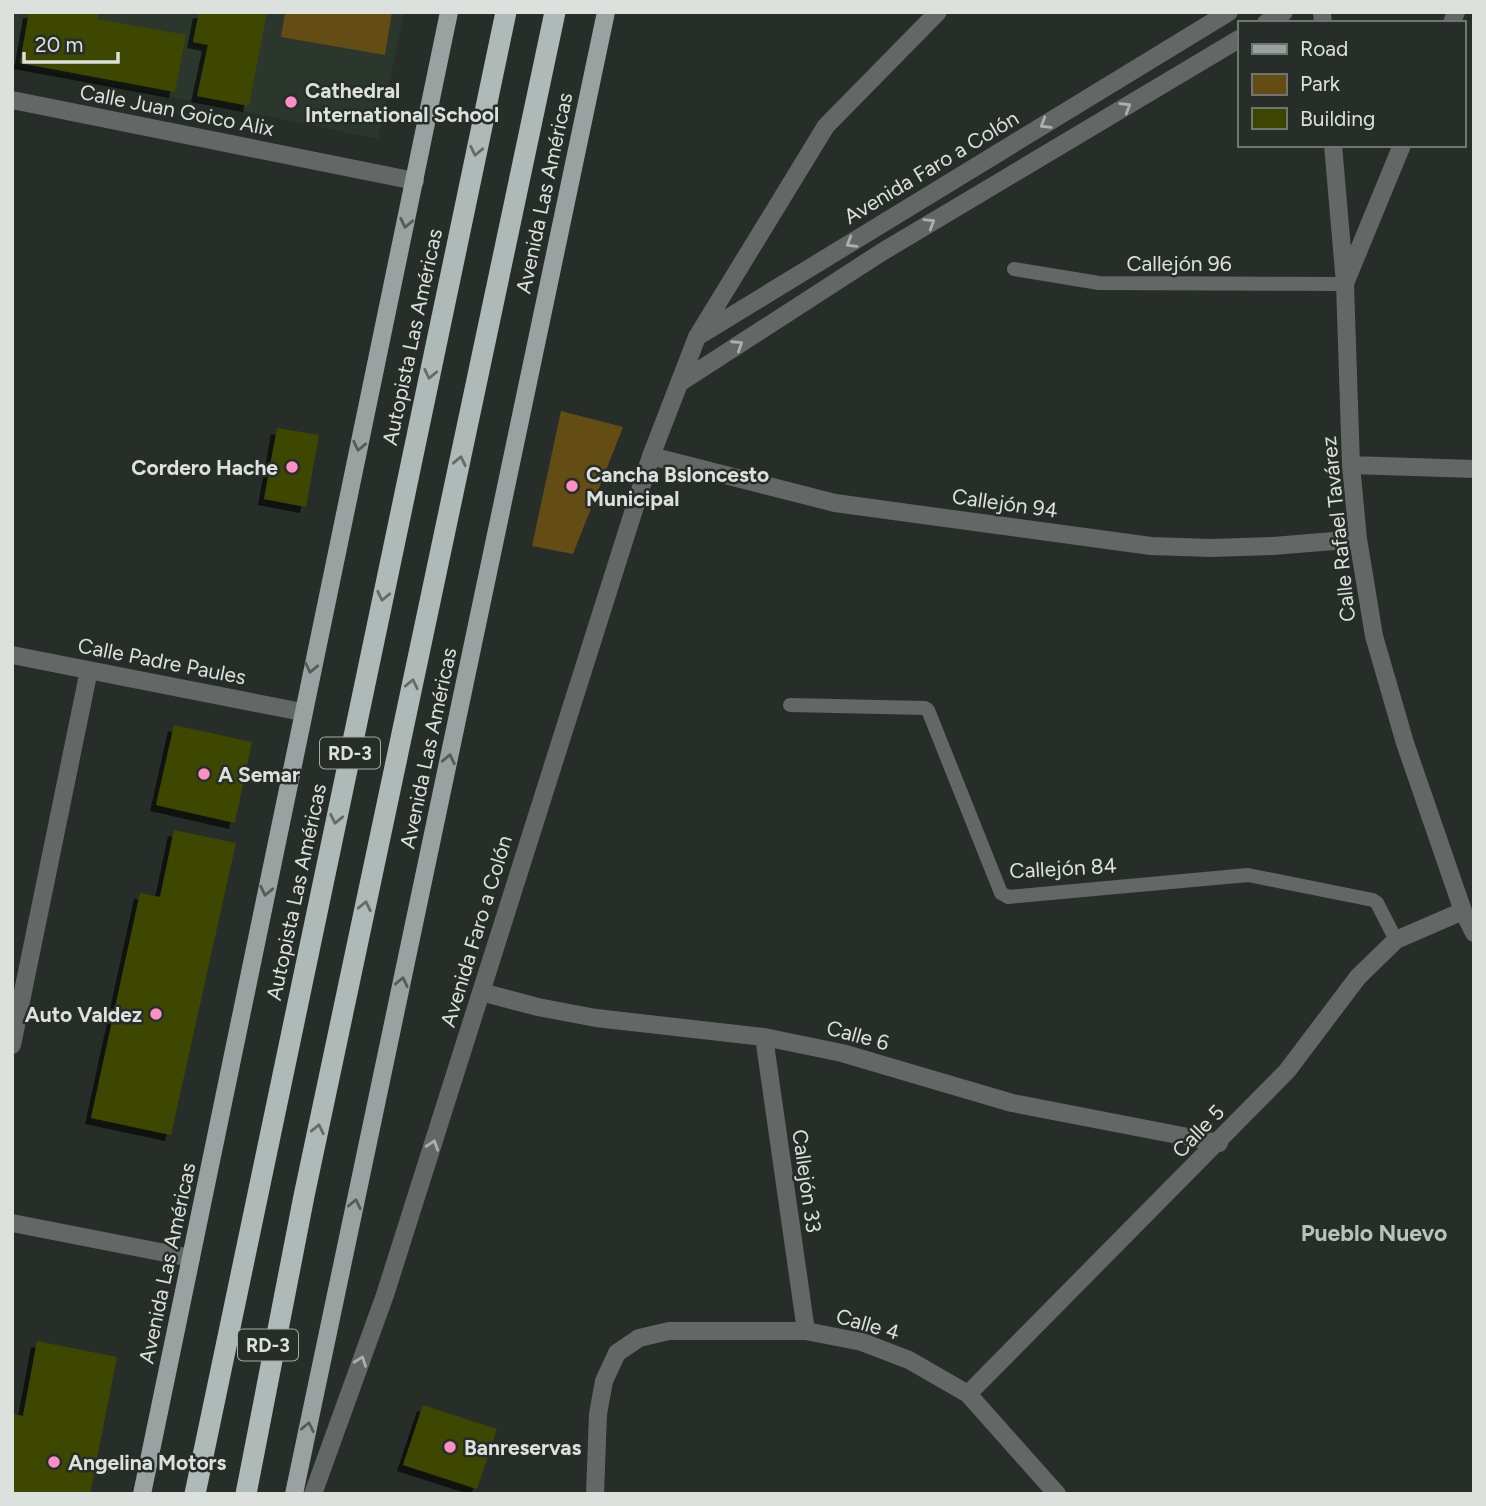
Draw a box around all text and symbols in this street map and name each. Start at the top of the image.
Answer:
scale bar [24,21,119,65]
legend [1238,21,1465,147]
text: 20 m [35,32,83,57]
text: Road [1300,36,1348,61]
text: Park [1300,71,1341,96]
place label: Cathedral International School [305,78,499,127]
street label: Calle Juan Goico Alix [78,79,276,141]
street label: Avenida Las Américas [510,90,578,296]
marker: Cathedral International School [283,94,299,110]
one-way arrow [1118,102,1131,115]
street label: Avenida Faro a Colón [839,105,1023,229]
text: Building [1300,106,1375,131]
one-way arrow [1040,116,1053,129]
one-way arrow [470,145,485,157]
one-way arrow [399,217,414,229]
one-way arrow [923,218,936,231]
street label: Autopista Las Américas [377,226,447,448]
one-way arrow [846,234,859,247]
street label: Callejón 96 [1126,251,1232,276]
one-way arrow [730,340,743,353]
one-way arrow [423,368,438,380]
street label: Calle Rafael Tavárez [1316,435,1360,623]
one-way arrow [352,440,367,452]
place label: Cordero Hache [131,455,278,480]
one-way arrow [451,455,466,467]
marker: Cordero Hache [284,459,300,475]
place label: Cancha Bsloncesto Municipal [586,462,769,511]
marker: Cancha Bsloncesto Municipal [564,478,580,494]
street label: Callejón 94 [951,483,1059,523]
one-way arrow [377,590,392,602]
street label: Calle Padre Paules [76,632,248,690]
street label: Avenida Las Américas [394,645,462,851]
one-way arrow [305,662,320,674]
one-way arrow [404,678,419,690]
road number: RD-3 [320,738,380,768]
one-way arrow [440,753,455,765]
place label: A Semar [218,762,300,787]
marker: A Semar [196,766,212,782]
street label: Autopista Las Américas [261,781,331,1003]
one-way arrow [330,813,345,825]
street label: Avenida Faro a Colón [435,832,517,1030]
street label: Callejón 84 [1009,853,1117,883]
one-way arrow [259,885,274,897]
one-way arrow [357,900,372,912]
one-way arrow [393,976,408,988]
place label: Auto Valdez [25,1002,142,1027]
marker: Auto Valdez [148,1006,164,1022]
street label: Calle 6 [824,1015,892,1055]
street label: Calle 5 [1167,1099,1229,1163]
one-way arrow [309,1123,324,1135]
street label: Callejón 33 [787,1128,827,1234]
one-way arrow [424,1139,439,1151]
street label: Avenida Las Américas [133,1160,201,1366]
one-way arrow [346,1198,361,1210]
district label: Pueblo Nuevo [1301,1219,1447,1247]
street label: Calle 4 [833,1303,903,1345]
road number: RD-3 [238,1330,298,1360]
one-way arrow [353,1355,367,1367]
one-way arrow [299,1421,314,1433]
place label: Banreservas [464,1435,581,1460]
marker: Banreservas [442,1439,458,1455]
place label: Angelina Motors [68,1450,227,1475]
marker: Angelina Motors [46,1454,62,1470]

